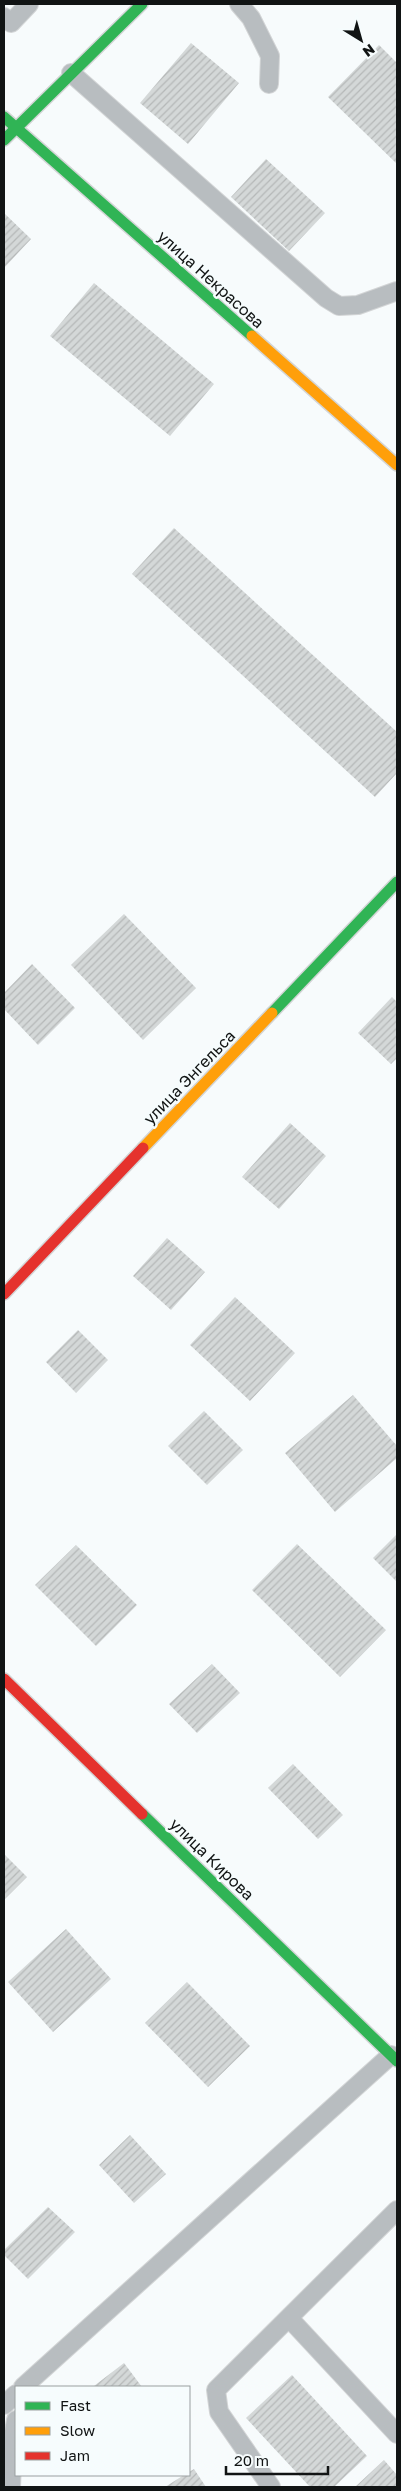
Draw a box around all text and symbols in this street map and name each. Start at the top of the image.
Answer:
north arrow [336,15,386,65]
text: N [360,41,378,61]
street label: улица Некрасова [153,226,269,332]
street label: улица Энгельса [139,1026,239,1128]
street label: улица Кирова [166,1814,258,1904]
legend [15,2386,190,2476]
text: Fast [60,2396,91,2414]
text: Slow [60,2421,95,2439]
scale bar [226,2444,328,2476]
text: Jam [60,2446,90,2464]
text: 20 m [234,2451,269,2469]

